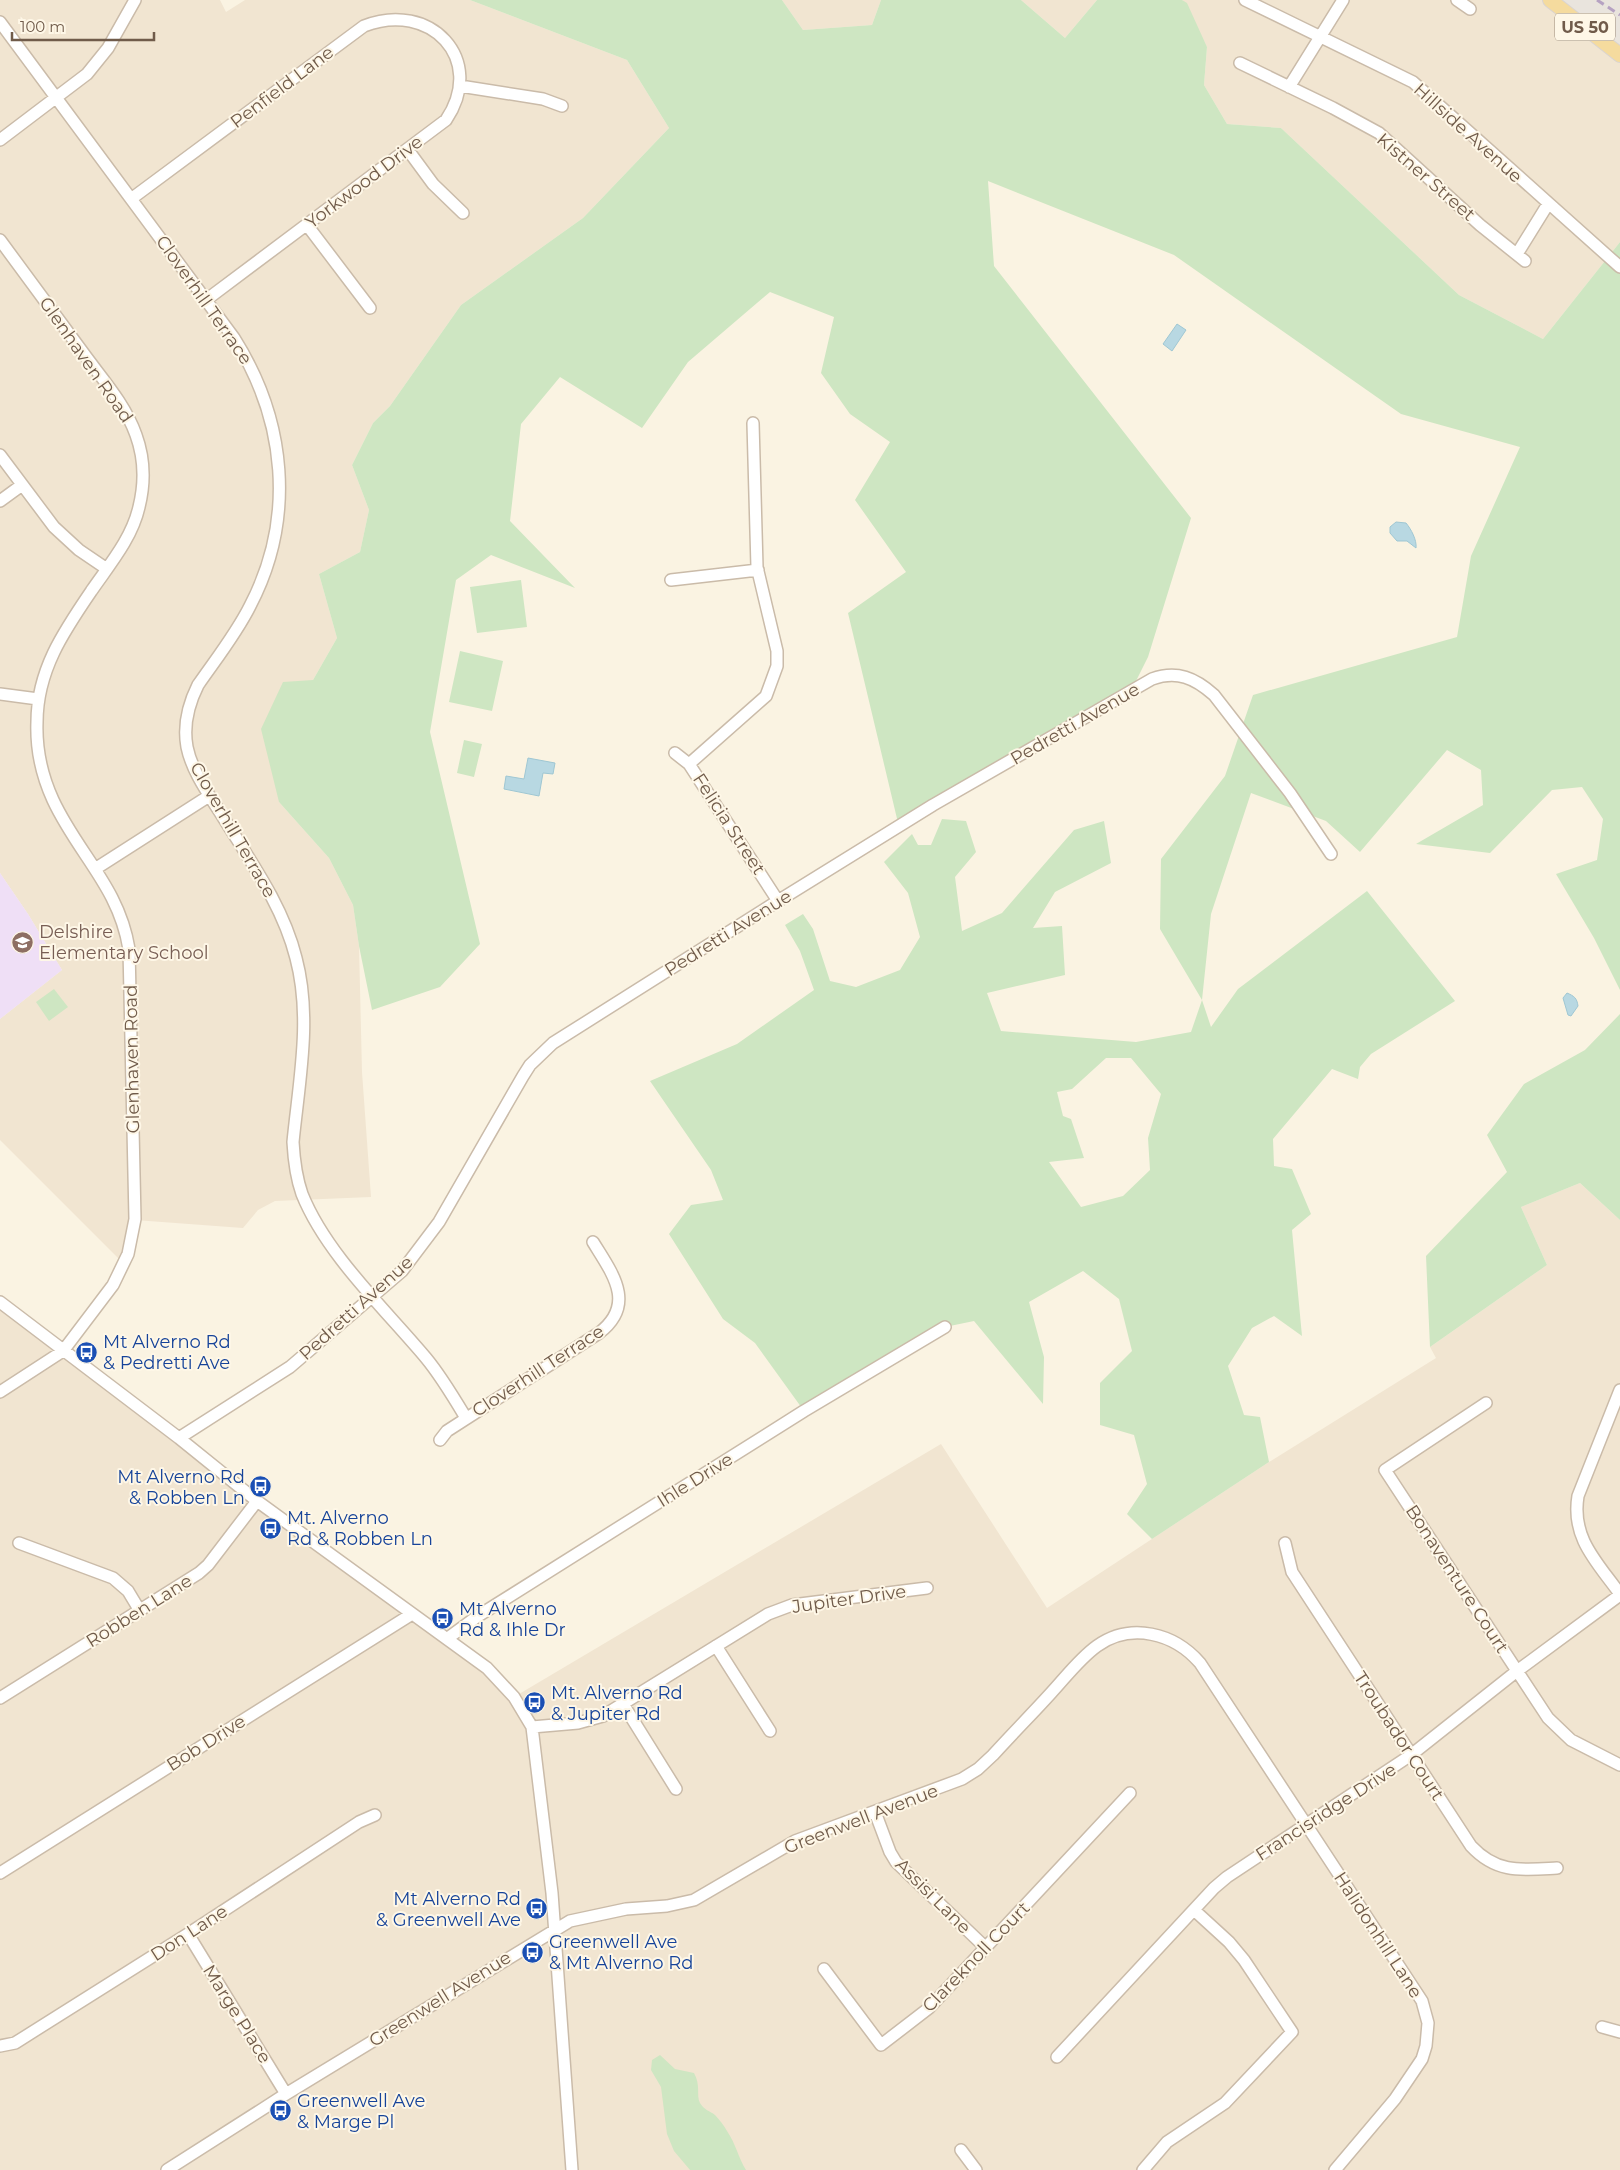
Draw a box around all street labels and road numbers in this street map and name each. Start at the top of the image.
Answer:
road number: US 50 [1555,14,1615,41]
street label: Penfield Lane [226,41,338,133]
street label: Hillside Avenue [1409,78,1527,188]
street label: Kistner Street [1372,128,1480,226]
street label: Yorkwood Drive [301,131,427,233]
street label: Cloverhill Terrace [151,231,257,369]
street label: Glenhaven Road [34,293,138,427]
street label: Pedretti Avenue [1007,678,1144,770]
street label: Cloverhill Terrace [185,758,281,902]
street label: Felicia Street [688,769,770,879]
street label: Pedretti Avenue [660,885,796,981]
street label: Glenhaven Road [120,984,144,1134]
street label: Pedretti Avenue [295,1251,418,1365]
street label: Cloverhill Terrace [468,1320,608,1422]
street label: Ihle Drive [653,1448,737,1512]
street label: Bonaventure Court [1401,1501,1513,1657]
street label: Robben Lane [82,1570,196,1652]
street label: Jupiter Drive [790,1580,908,1618]
street label: Troubador Court [1349,1667,1449,1805]
street label: Bob Drive [162,1710,250,1776]
street label: Francisridge Drive [1252,1758,1401,1866]
street label: Greenwell Avenue [781,1779,941,1859]
street label: Assisi Lane [891,1854,975,1938]
street label: Halidonhill Lane [1329,1868,1427,2002]
street label: Clareknoll Court [918,1897,1034,2017]
street label: Don Lane [146,1900,232,1966]
street label: Greenwell Avenue [365,1946,515,2052]
street label: Marge Place [198,1961,276,2067]

